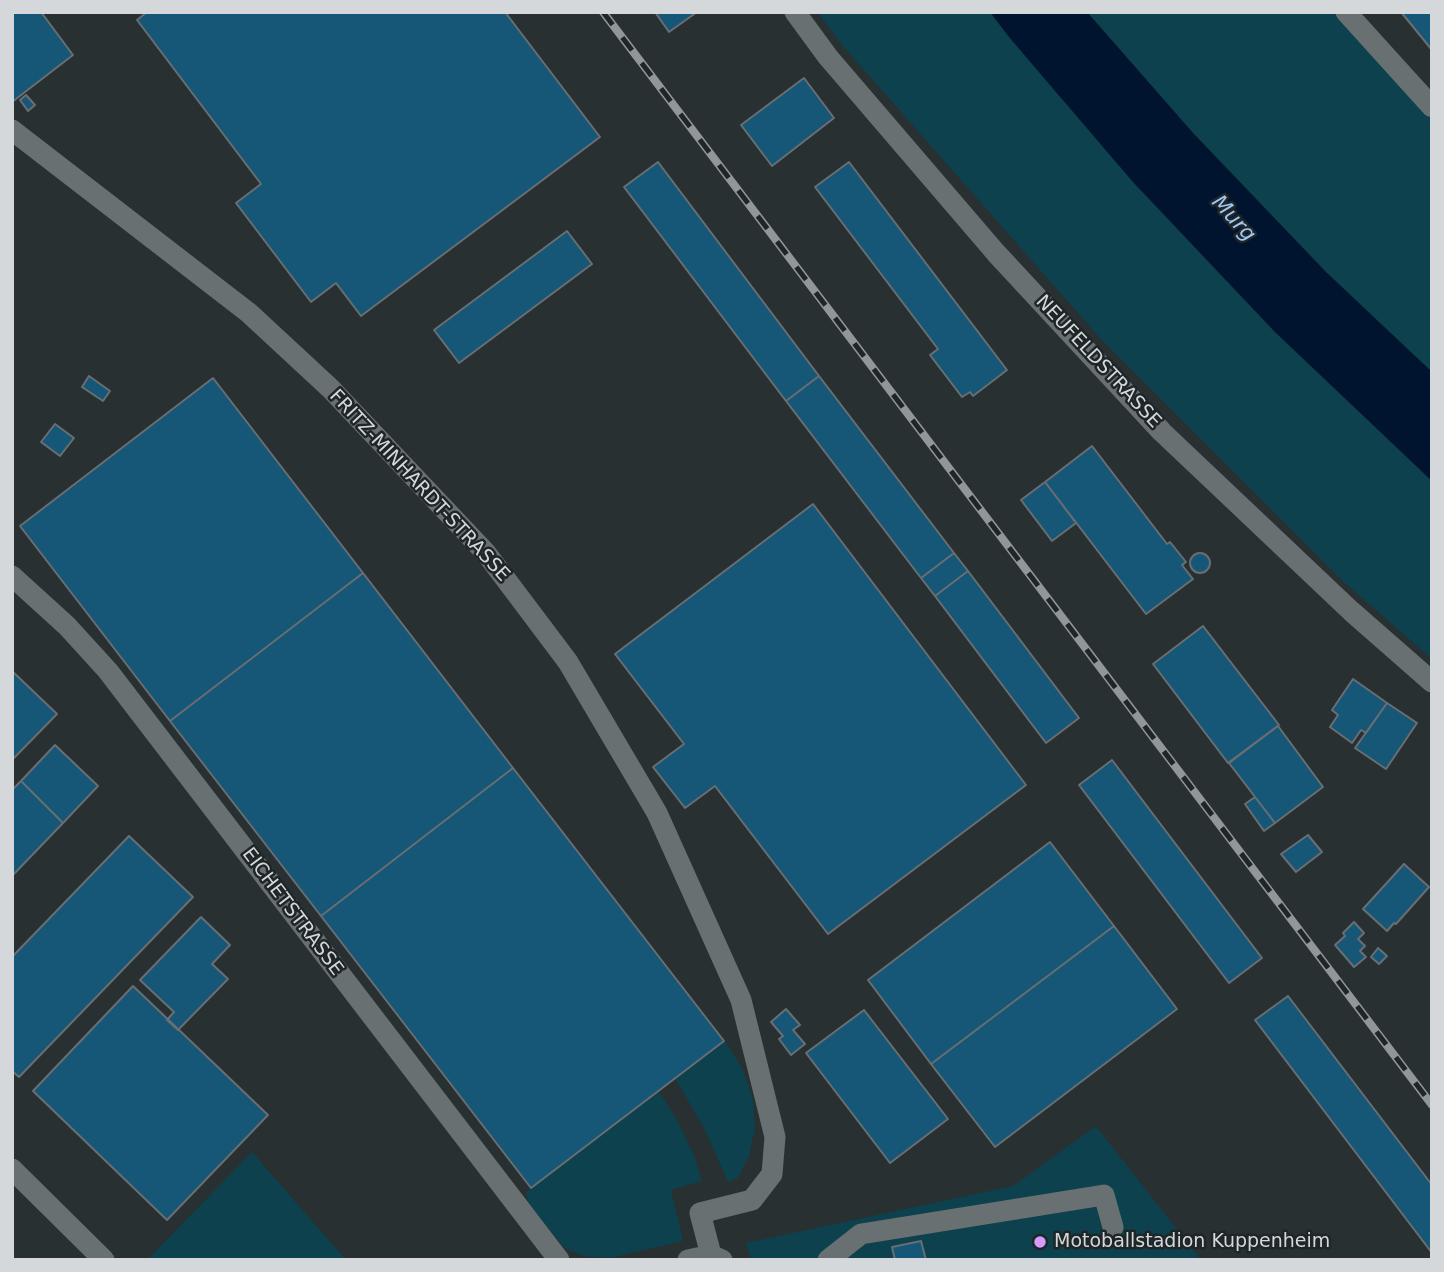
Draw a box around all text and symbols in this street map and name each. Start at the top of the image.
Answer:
water label: Murg [1206,191,1260,247]
street label: NEUFELDSTRASSE [1031,291,1165,433]
street label: FRITZ-MINHARDT-STRASSE [324,385,514,587]
street label: EICHETSTRASSE [237,844,347,980]
place label: Motoballstadion Kuppenheim [1054,1231,1330,1253]
marker: Motoballstadion Kuppenheim [1032,1234,1048,1250]

